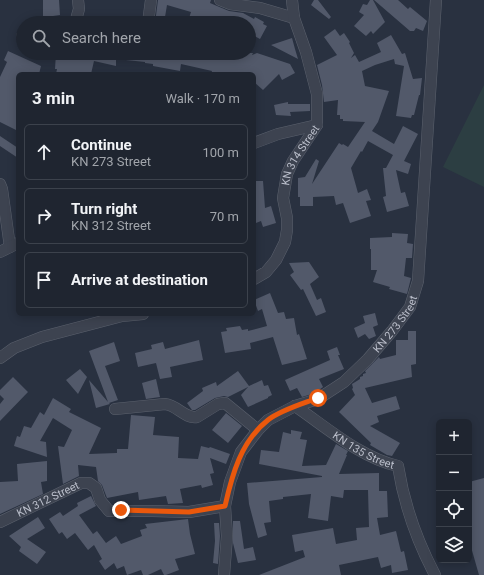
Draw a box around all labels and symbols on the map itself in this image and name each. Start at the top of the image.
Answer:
street label: KN 314 Street [279,122,322,186]
street label: KN 273 Street [370,294,420,355]
route start [309,389,327,407]
street label: KN 135 Street [330,429,396,472]
street label: KN 312 Street [15,479,82,520]
route end [112,501,130,519]

